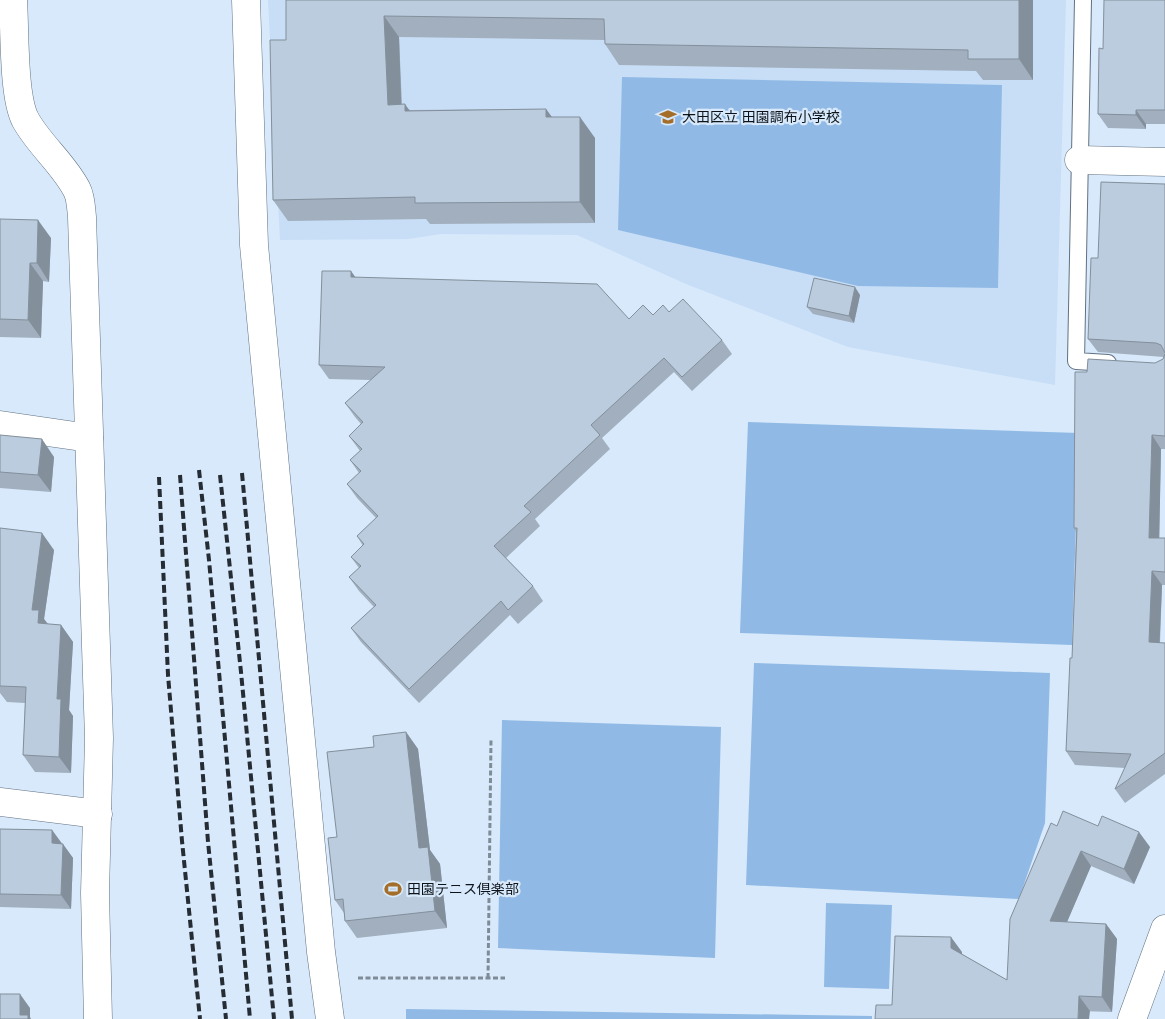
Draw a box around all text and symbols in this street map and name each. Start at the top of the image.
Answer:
school or university icon: 大田区立 田園調布小学校 [658,107,678,127]
place label: 大田区立 田園調布小学校 [682,108,840,126]
sports icon: 田園テニス倶楽部 [383,879,403,899]
place label: 田園テニス倶楽部 [407,880,519,898]

